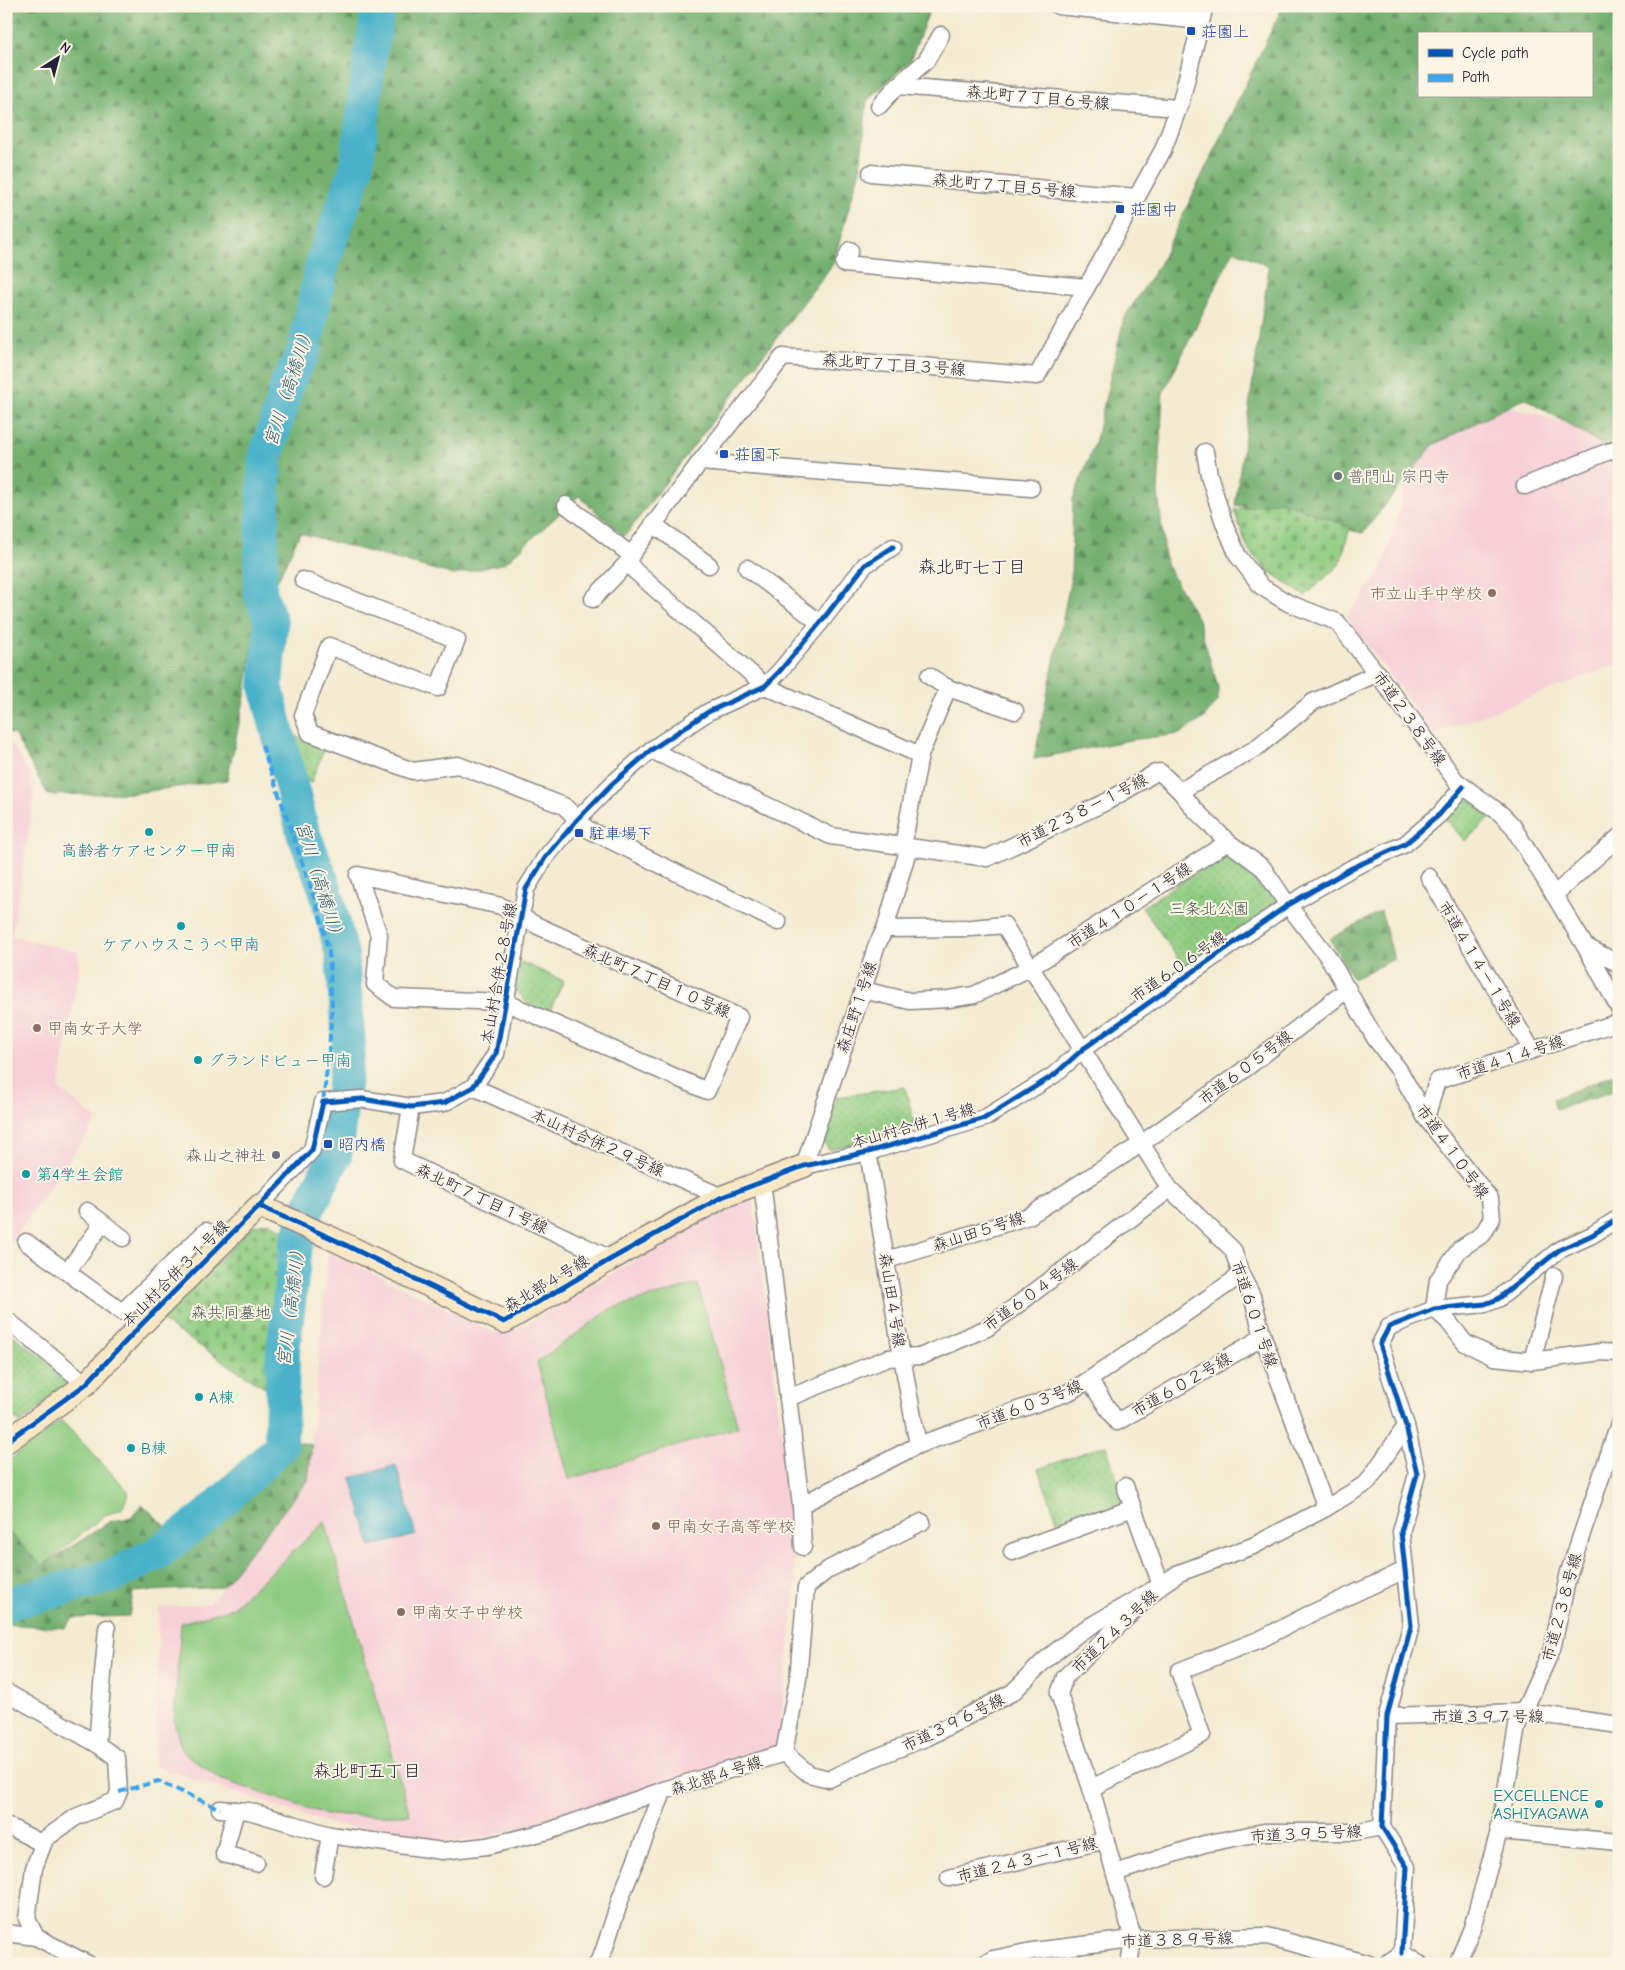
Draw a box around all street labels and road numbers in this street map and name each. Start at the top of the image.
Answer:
street label: 森北町７丁目６号線 [965,83,1110,113]
street label: 森北町７丁目５号線 [931,171,1076,201]
street label: 森北町７丁目３号線 [821,351,966,379]
street label: 市道２３８号線 [1369,668,1449,769]
street label: 市道２３８－１号線 [1014,770,1151,852]
street label: 市道４１０－１号線 [1064,859,1195,953]
street label: 市道４１４－１号線 [1434,898,1524,1031]
street label: 本山村合併２８号線 [478,901,520,1046]
street label: 市道６０６号線 [1128,927,1230,1006]
street label: 森北町７丁目１０号線 [580,940,733,1022]
street label: 森庄野１号線 [834,959,880,1056]
street label: 市道６０５号線 [1195,1027,1296,1109]
street label: 市道４１４号線 [1454,1032,1566,1084]
street label: 本山村合併１号線 [849,1100,977,1152]
street label: 市道４１０号線 [1412,1101,1492,1202]
street label: 本山村合併２９号線 [528,1105,667,1180]
street label: 森北町７丁目１号線 [413,1160,551,1237]
street label: 森山田５号線 [930,1209,1027,1255]
street label: 本山村合併３１号線 [118,1216,233,1331]
street label: 森北部４号線 [501,1251,592,1316]
street label: 森山田４号線 [876,1251,908,1349]
street label: 市道６０４号線 [980,1255,1081,1335]
street label: 市道６０１号線 [1227,1258,1281,1370]
street label: 市道６０２号線 [1128,1349,1235,1421]
street label: 市道６０３号線 [974,1376,1085,1433]
street label: 市道２３８号線 [1539,1551,1585,1664]
street label: 市道２４３号線 [1068,1586,1161,1677]
street label: 市道３９６号線 [899,1690,1008,1756]
street label: 市道３９７号線 [1432,1708,1544,1726]
street label: 森北部４号線 [668,1753,765,1799]
street label: 市道３９５号線 [1250,1822,1362,1846]
street label: 市道２４３－１号線 [955,1834,1099,1886]
street label: 市道３８９号線 [1121,1929,1233,1951]

